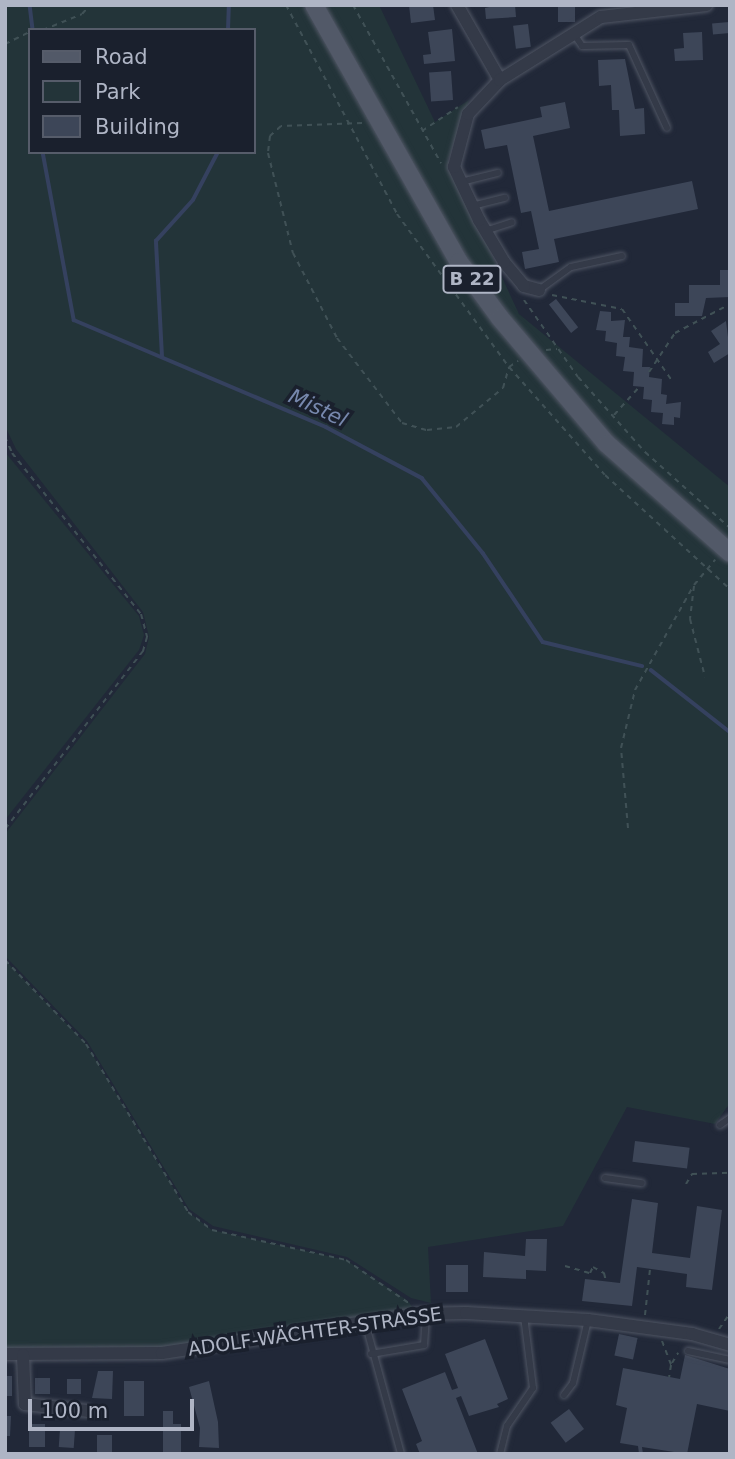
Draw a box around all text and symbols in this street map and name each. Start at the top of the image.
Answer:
legend [28,28,256,154]
text: Road [95,45,148,69]
text: Park [95,80,140,104]
text: Building [95,115,180,139]
road number: B 22 [442,264,502,293]
water label: Mistel [285,384,351,432]
street label: ADOLF-WÄCHTER-STRASSE [187,1303,443,1361]
scale bar [32,1386,198,1430]
text: 100 m [41,1399,108,1423]

